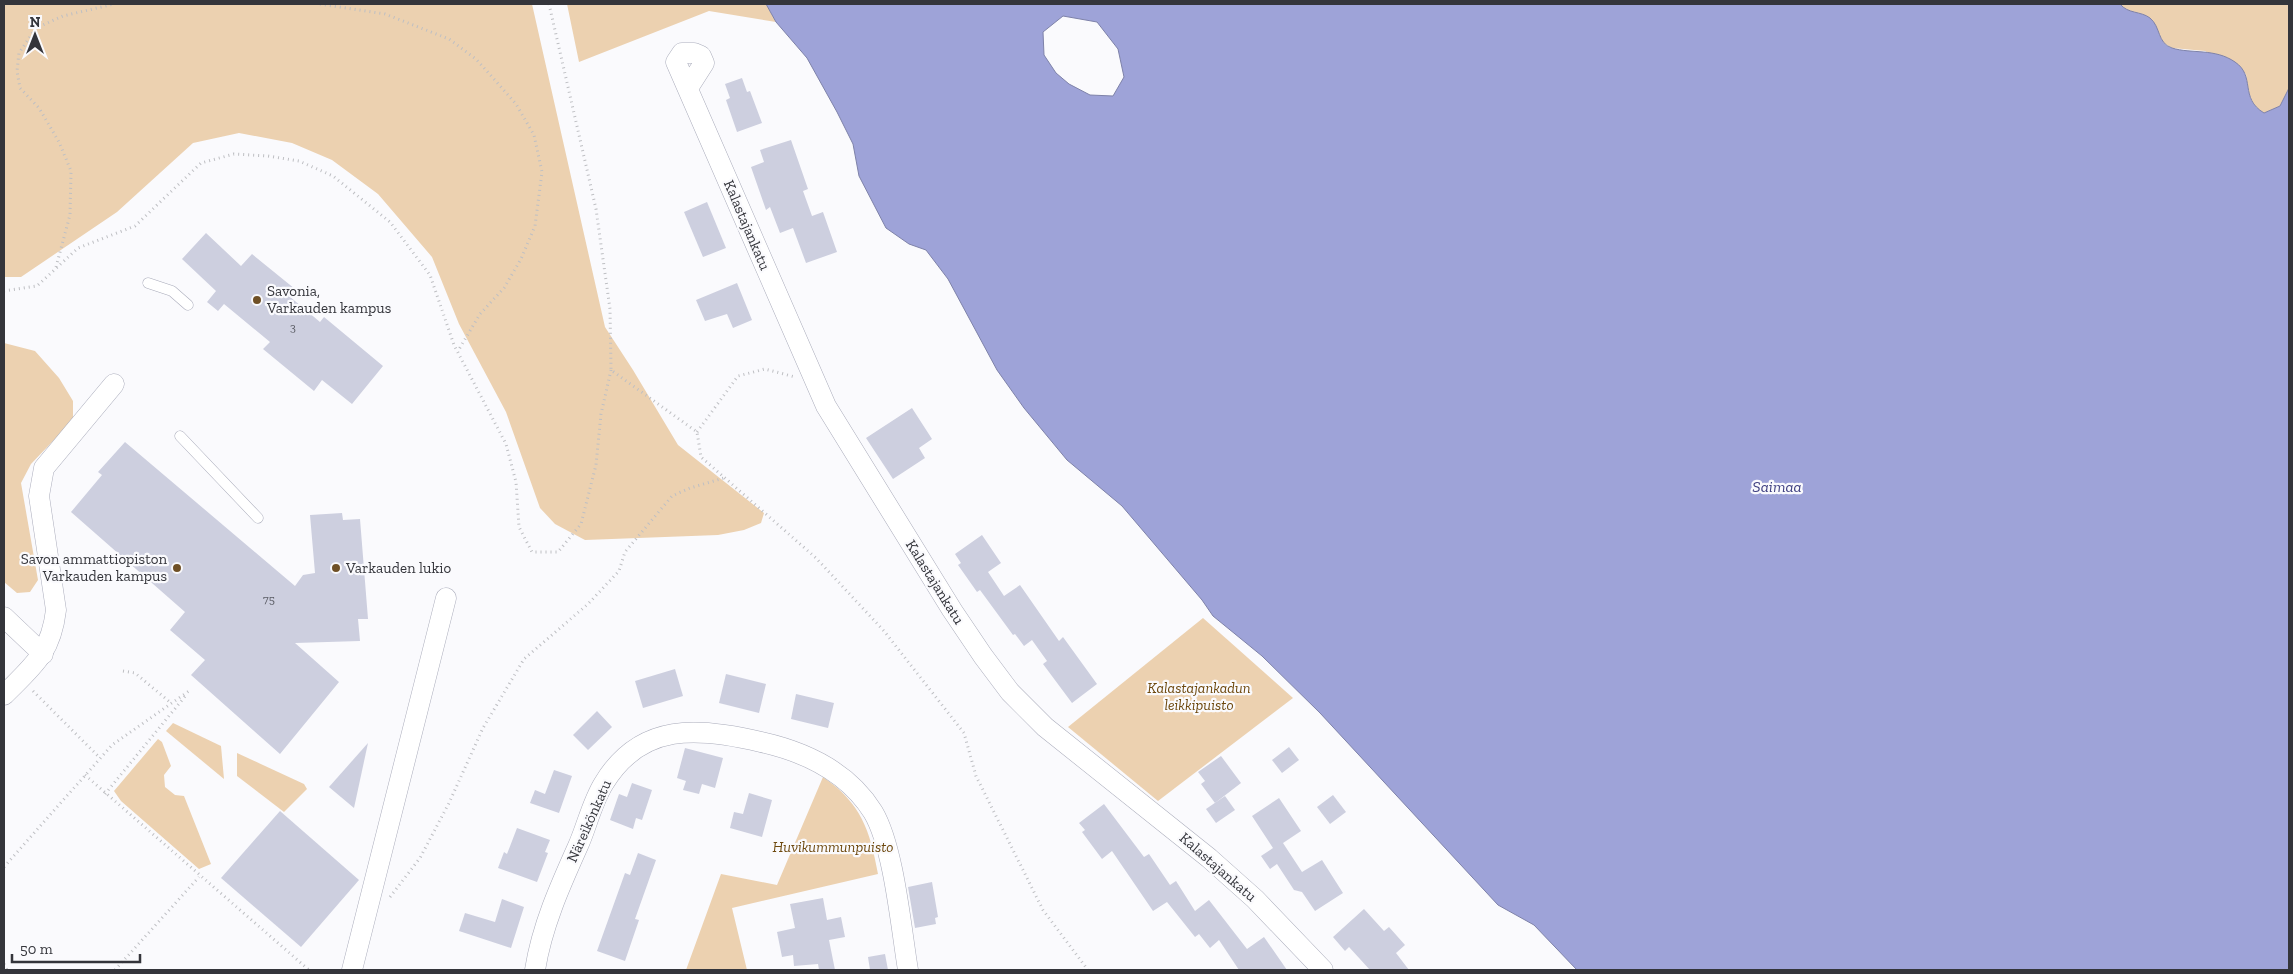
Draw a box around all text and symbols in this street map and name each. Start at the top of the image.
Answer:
north arrow [10,10,60,60]
text: N [30,14,41,31]
street label: Kalastajankatu [720,177,774,273]
place label: Savonia, Varkauden kampus [266,282,391,317]
marker: Savonia, Varkauden kampus [251,294,263,306]
house number: 3 [290,320,296,334]
water label: Saimaa [1752,477,1802,496]
street label: Kalastajankatu [902,536,968,628]
place label: Savon ammattiopiston Varkauden kampus [21,550,167,585]
place label: Varkauden lukio [345,559,451,577]
marker: Savon ammattiopiston Varkauden kampus [171,562,183,574]
marker: Varkauden lukio [330,562,342,574]
house number: 75 [263,592,275,606]
park label: Kalastajankadun leikkipuisto [1147,679,1251,714]
street label: Näreikönkatu [563,776,615,865]
street label: Kalastajankatu [1176,829,1261,906]
park label: Huvikummunpuisto [772,838,894,856]
scale bar [12,932,140,964]
text: 50 m [20,940,53,958]

